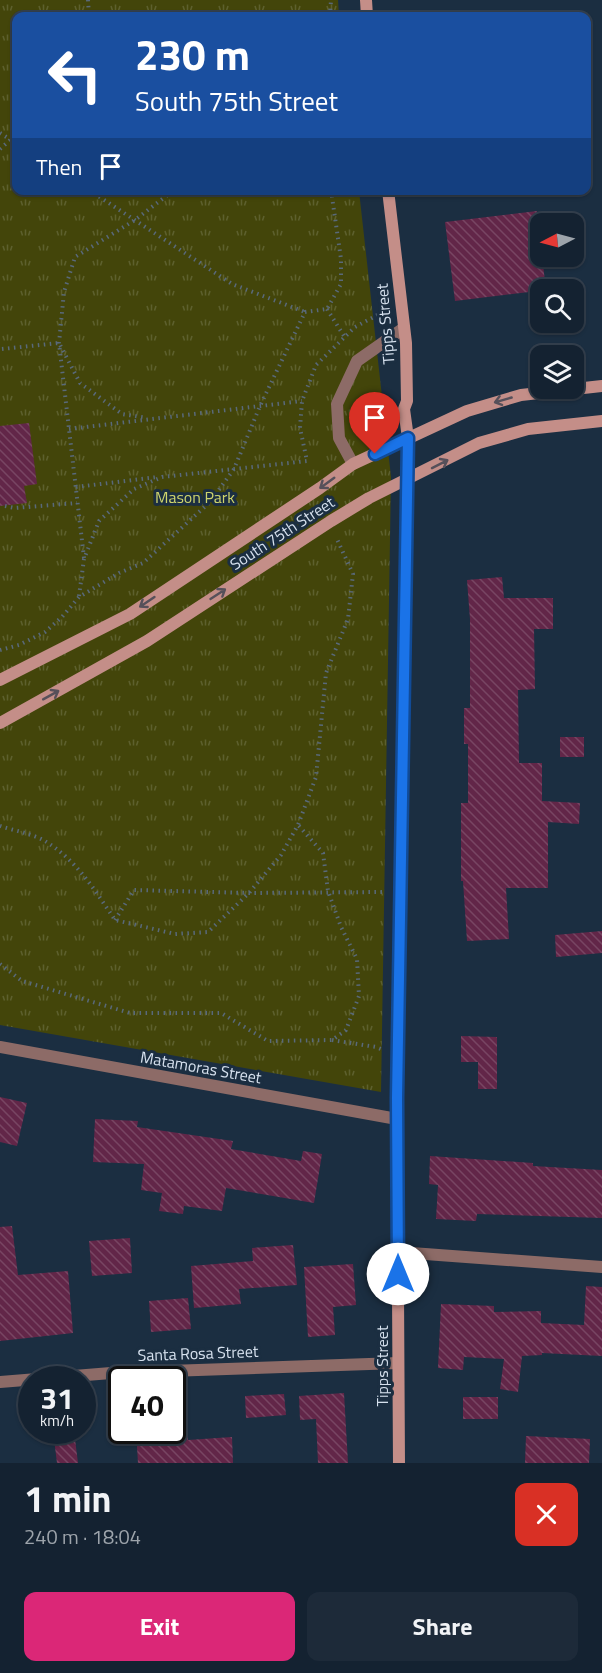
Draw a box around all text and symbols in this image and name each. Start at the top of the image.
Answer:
text: 230 m [135,22,250,86]
icon: left [36,36,114,114]
text: South 75th Street [135,80,338,121]
text: Then [36,150,82,184]
icon: arrive [94,150,127,183]
north arrow [530,213,584,267]
map controls [530,213,584,399]
button: search [530,279,584,333]
street label: Tipps Street [369,282,400,365]
button: layers [530,345,584,399]
pin [349,392,400,454]
one-way arrow [494,395,513,407]
icon: arrive [358,401,391,434]
one-way arrow [431,457,449,469]
one-way arrow [320,476,336,489]
park label: Mason Park [155,485,235,509]
street label: South 75th Street [225,490,339,576]
one-way arrow [209,588,226,600]
one-way arrow [140,596,156,608]
one-way arrow [42,688,59,700]
street label: Matamoras Street [139,1045,264,1090]
position arrow [366,1242,430,1306]
street label: Tipps Street [370,1325,394,1407]
street label: Santa Rosa Street [137,1339,259,1367]
speed limit sign: 40 [108,1366,186,1444]
text: 31 [40,1375,74,1421]
text: km/h [40,1409,74,1432]
text: 1 min [24,1471,111,1526]
button: close [515,1483,578,1546]
text: 240 m · 18:04 [24,1521,141,1552]
button: Exit [24,1592,295,1661]
button: Share [307,1592,578,1661]

